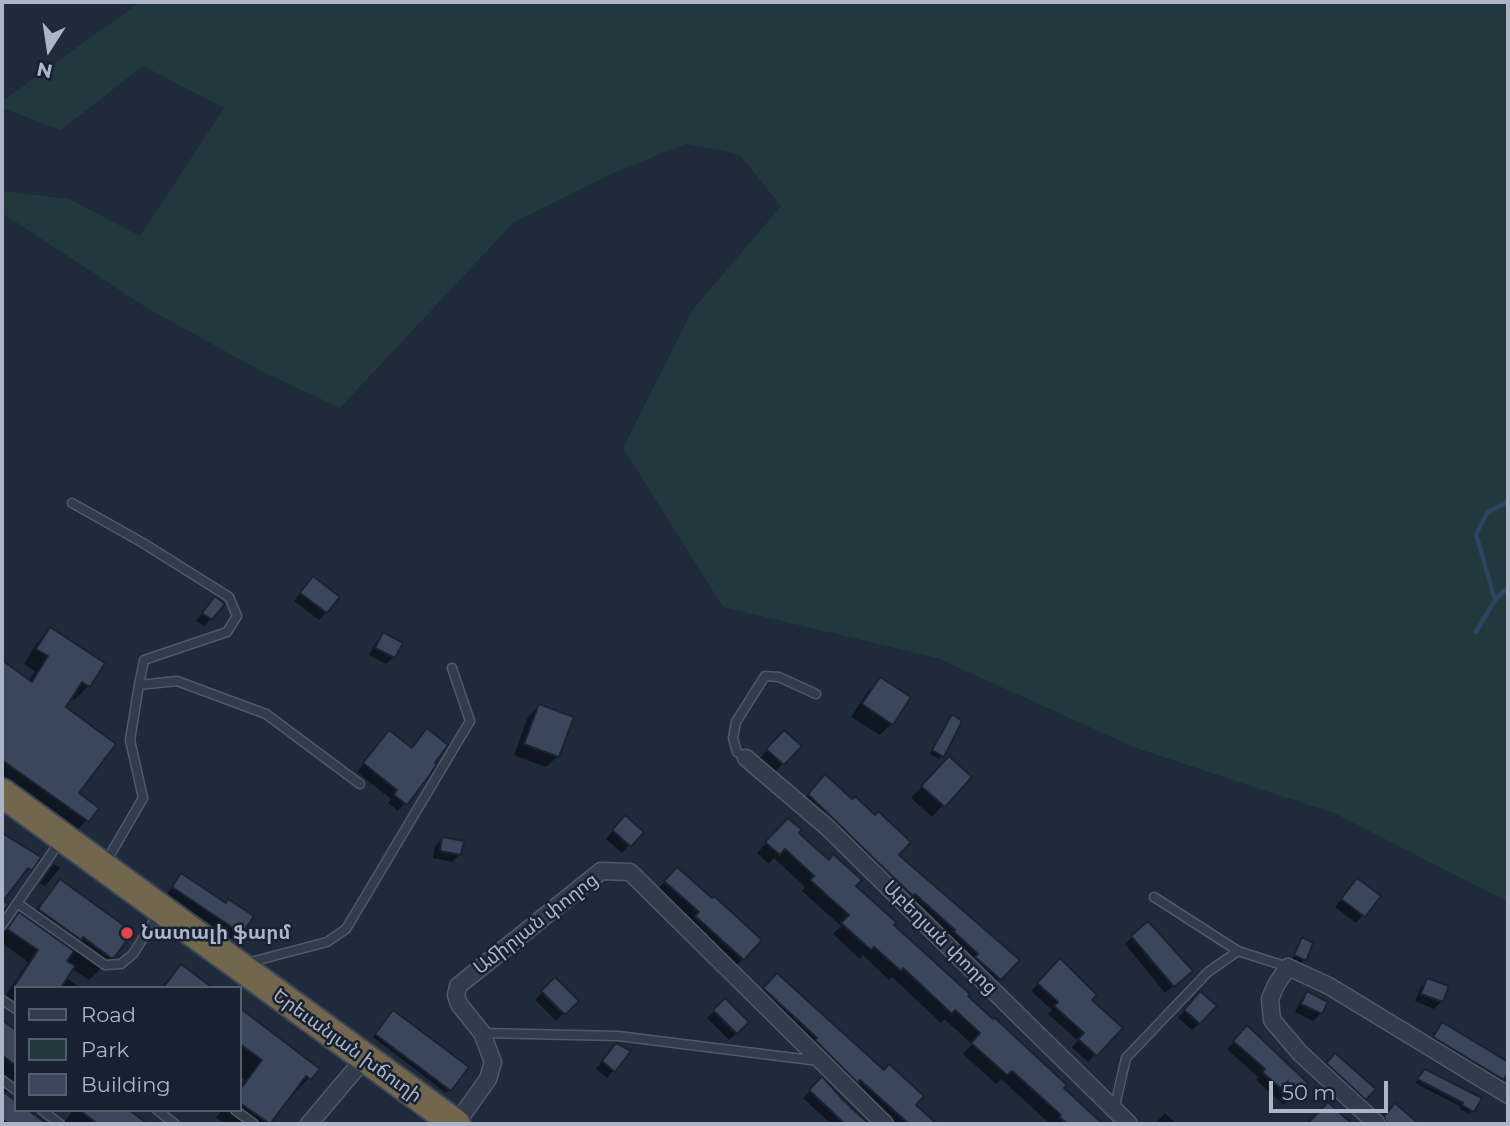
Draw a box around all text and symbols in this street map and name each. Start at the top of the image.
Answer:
north arrow [14,14,84,84]
text: N [35,57,54,83]
street label: Ամիրյան փողոց [469,868,603,980]
street label: Աբեղյան փողոց [878,876,1002,1000]
place label: Նատալի ֆարմ [141,922,291,944]
marker: Նատալի ֆարմ [119,925,135,941]
street label: Երեւանյան խճուղի [268,984,426,1108]
legend [14,986,242,1112]
text: Road [81,1002,136,1027]
text: Park [81,1037,129,1062]
scale bar [1272,1066,1391,1110]
text: Building [81,1072,171,1097]
text: 50 m [1282,1080,1336,1105]

